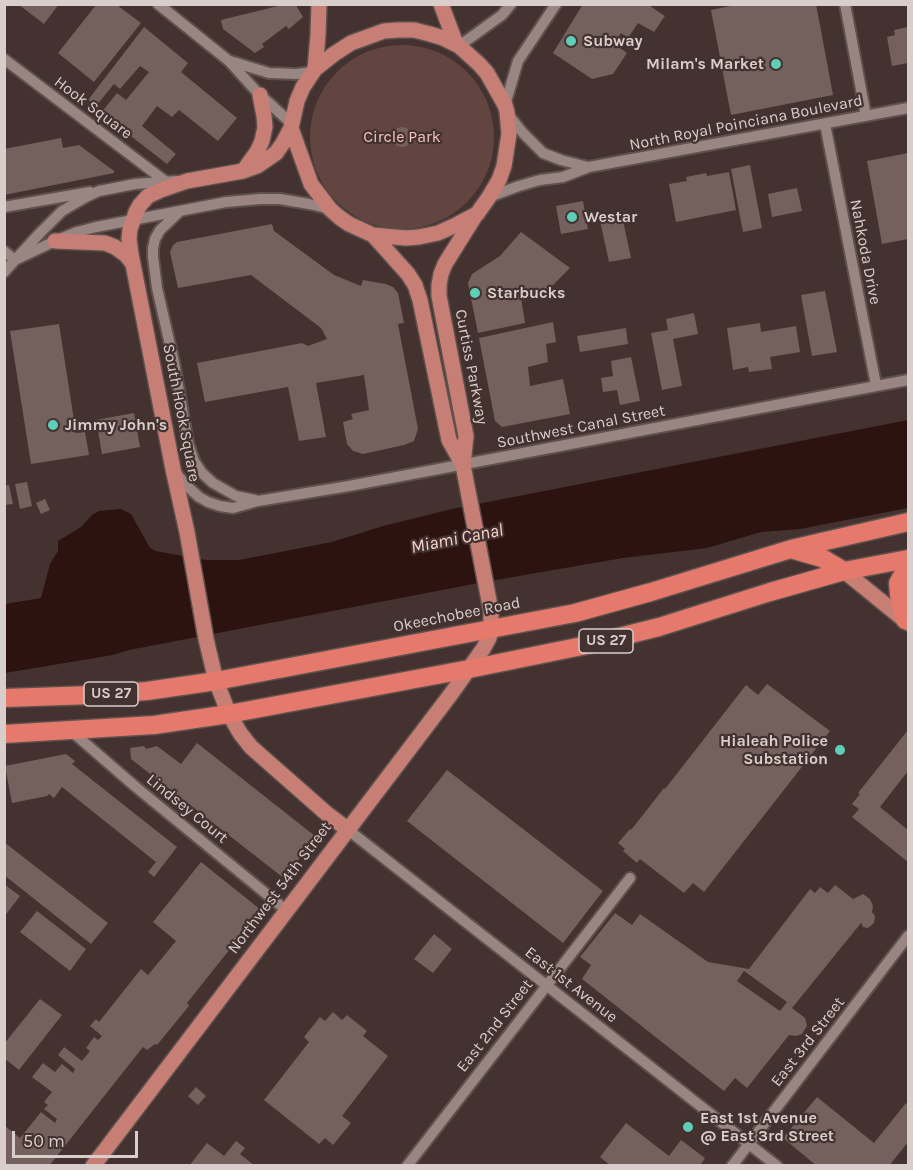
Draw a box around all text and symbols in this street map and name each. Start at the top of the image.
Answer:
place label: Subway [583,31,643,51]
marker: Subway [564,34,578,48]
place label: Milam's Market [646,54,764,74]
marker: Milam's Market [769,57,783,71]
street label: Hook Square [50,72,136,144]
street label: North Royal Poinciana Boulevard [628,91,864,155]
park label: Circle Park [363,127,441,147]
street label: Nahkoda Drive [845,198,885,306]
place label: Westar [584,207,637,227]
marker: Westar [565,210,579,224]
place label: Starbucks [487,283,565,303]
marker: Starbucks [468,286,482,300]
street label: Curtiss Parkway [450,308,492,426]
street label: South Hook Square [158,342,204,484]
street label: Southwest Canal Street [495,401,667,453]
place label: Jimmy John's [65,415,167,435]
marker: Jimmy John's [46,418,60,432]
water label: Miami Canal [409,519,505,559]
street label: Okeechobee Road [392,593,522,637]
road number: US 27 [579,629,633,653]
road number: US 27 [84,682,138,706]
place label: Hialeah Police Substation [720,731,828,769]
marker: Hialeah Police Substation [833,743,847,757]
street label: Lindsey Court [142,770,232,848]
street label: Northwest 54th Street [224,818,336,958]
street label: East 1st Avenue [521,943,621,1027]
street label: East 2nd Street [453,976,537,1076]
street label: East 3rd Street [767,993,849,1091]
place label: East 1st Avenue @ East 3rd Street [700,1108,834,1146]
scale bar [15,1119,141,1157]
marker: East 1st Avenue @ East 3rd Street [681,1120,695,1134]
text: 50 m [23,1130,65,1152]

